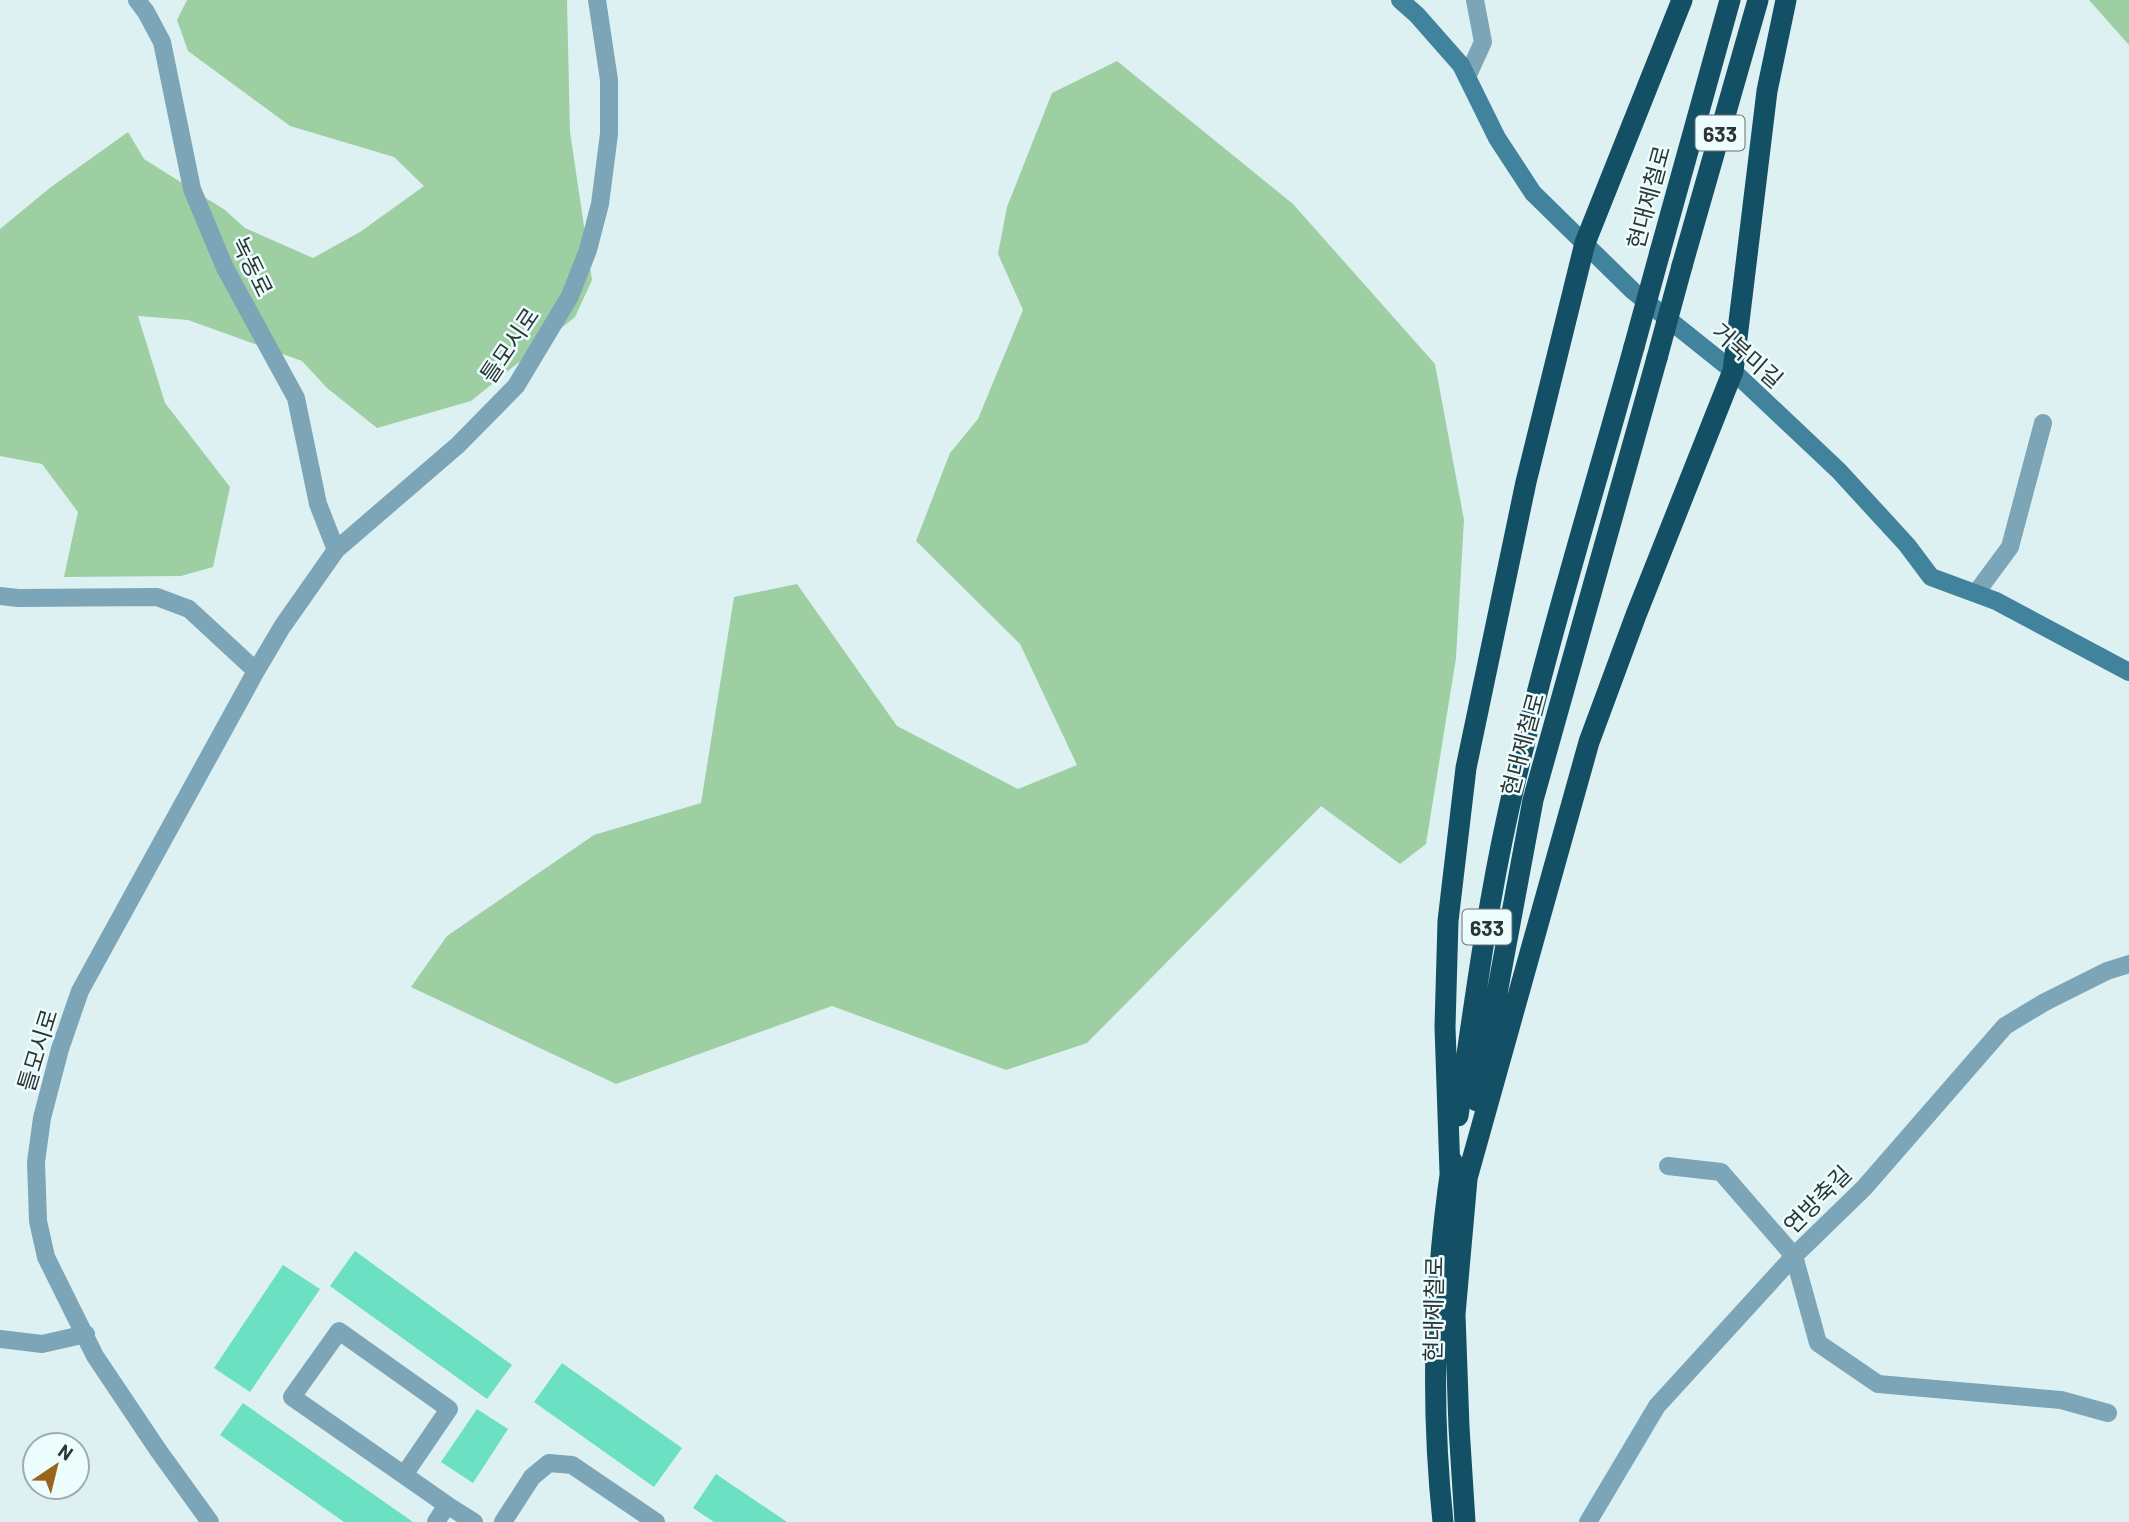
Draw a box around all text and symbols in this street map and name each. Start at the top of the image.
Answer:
road number: 633 [1696,116,1744,150]
street label: 현대제철로 [1621,142,1675,252]
street label: 녹동로 [227,231,279,301]
street label: 틀모시로 [474,302,544,388]
street label: 거북미길 [1707,317,1789,393]
street label: 현대제철로 [1495,689,1549,799]
road number: 633 [1462,909,1512,944]
street label: 틀모시로 [11,1005,63,1095]
street label: 연방축길 [1777,1159,1857,1239]
street label: 현대제철로 [1418,1256,1448,1362]
north arrow [21,1431,91,1501]
text: N [54,1439,78,1465]

